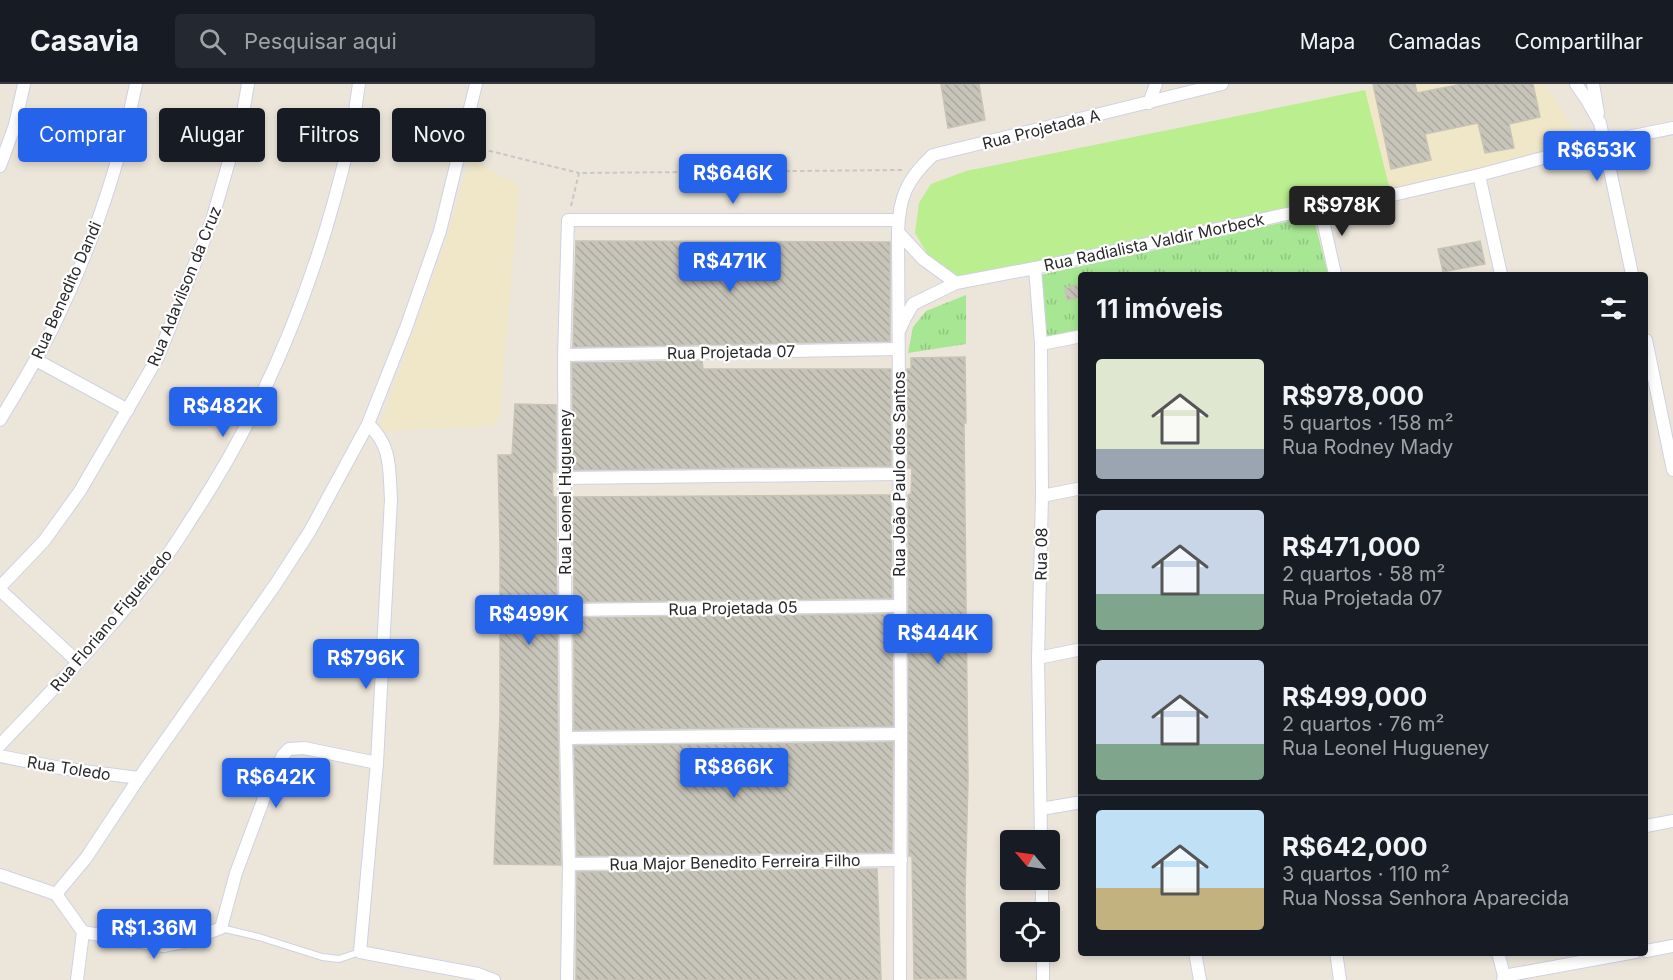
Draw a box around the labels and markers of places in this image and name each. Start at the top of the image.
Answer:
pin: R$653K [1548,131,1646,182]
pin: R$646K [684,154,782,205]
pin: R$978K [1293,186,1391,237]
pin: R$471K [681,242,779,293]
pin: R$482K [174,387,272,438]
pin: R$499K [480,595,578,646]
pin: R$444K [889,614,987,665]
pin: R$796K [317,639,415,690]
pin: R$866K [685,748,783,799]
pin: R$642K [227,758,325,809]
pin: R$1.36M [99,909,209,960]

